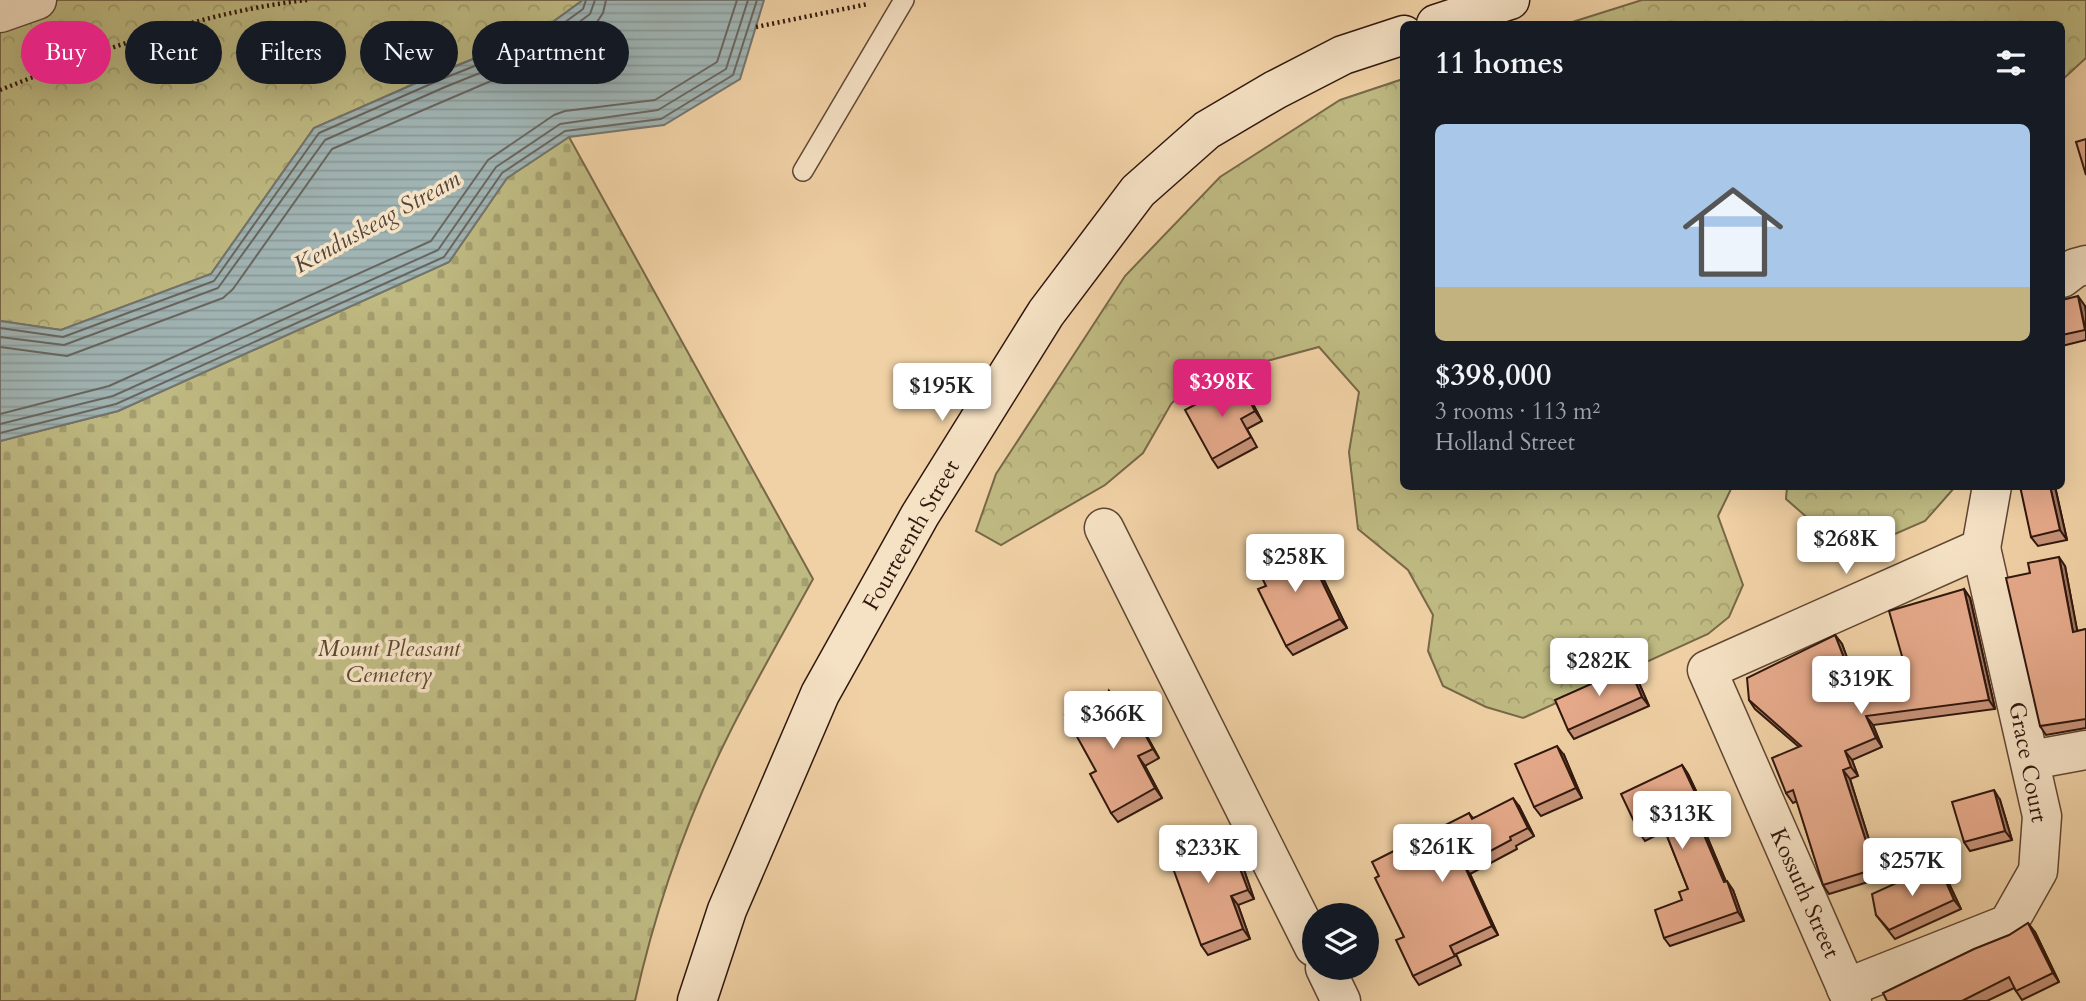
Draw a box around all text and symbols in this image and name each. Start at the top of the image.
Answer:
chip: Buy [21,21,111,84]
chip: Rent [125,21,222,84]
chip: Filters [236,21,346,84]
chip: New [360,21,458,84]
chip: Apartment [472,21,629,84]
text: 11 homes [1435,43,1564,84]
icon: filters [1992,44,2030,82]
water label: Kenduskeag Stream [288,162,466,282]
icon: home [1670,169,1796,295]
text: $398,000 [1435,355,1551,396]
pin: $398K [1173,360,1271,419]
pin: $195K [893,364,991,423]
text: $398K [1189,366,1255,397]
text: $195K [909,370,975,401]
text: 3 rooms · 113 m² [1435,396,1600,427]
text: Holland Street [1435,427,1575,458]
street label: Fourteenth Street [855,454,967,616]
pin: $268K [1797,516,1895,576]
text: $268K [1813,523,1879,554]
pin: $258K [1246,534,1344,594]
text: $258K [1262,541,1328,572]
park label: Mount Pleasant Cemetery [318,633,462,690]
pin: $282K [1550,638,1648,698]
text: $282K [1566,645,1632,676]
pin: $319K [1812,656,1910,716]
text: $319K [1828,663,1894,694]
pin: $366K [1064,692,1162,751]
text: $366K [1080,698,1146,729]
street label: Grace Court [2001,699,2055,825]
pin: $313K [1633,792,1731,851]
text: $313K [1649,798,1715,829]
street label: Kossuth Street [1763,823,1847,963]
pin: $261K [1393,824,1491,884]
pin: $233K [1159,826,1257,885]
text: $261K [1409,831,1475,862]
text: $233K [1175,832,1241,863]
pin: $257K [1863,838,1961,898]
text: $257K [1879,845,1945,876]
map controls [1302,903,1379,980]
button: layers [1302,903,1379,980]

